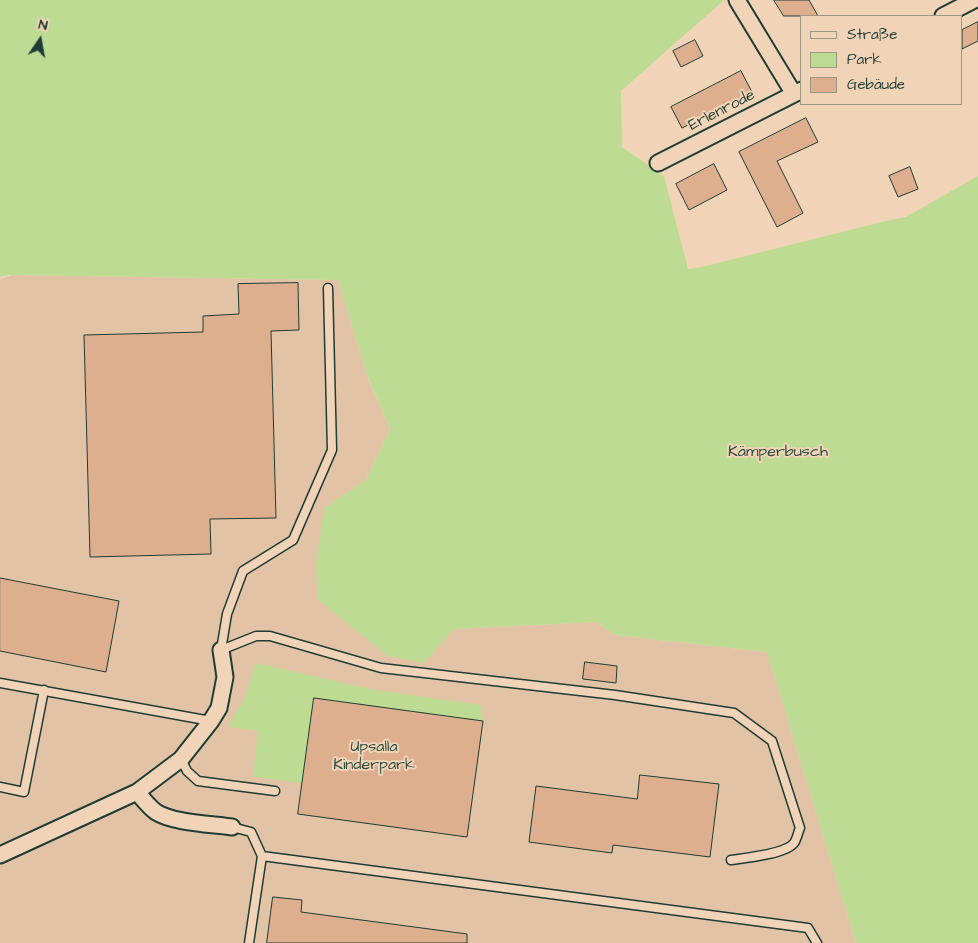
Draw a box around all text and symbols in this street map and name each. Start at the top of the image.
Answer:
north arrow [15,15,65,65]
text: N [37,15,49,36]
legend [800,15,963,105]
text: Straße [847,24,897,45]
text: Park [847,49,882,70]
text: Gebäude [847,74,905,95]
street label: Erlenrode [685,86,759,136]
park label: Kämperbusch [728,443,828,463]
park label: Upsalla Kinderpark [333,738,415,776]

